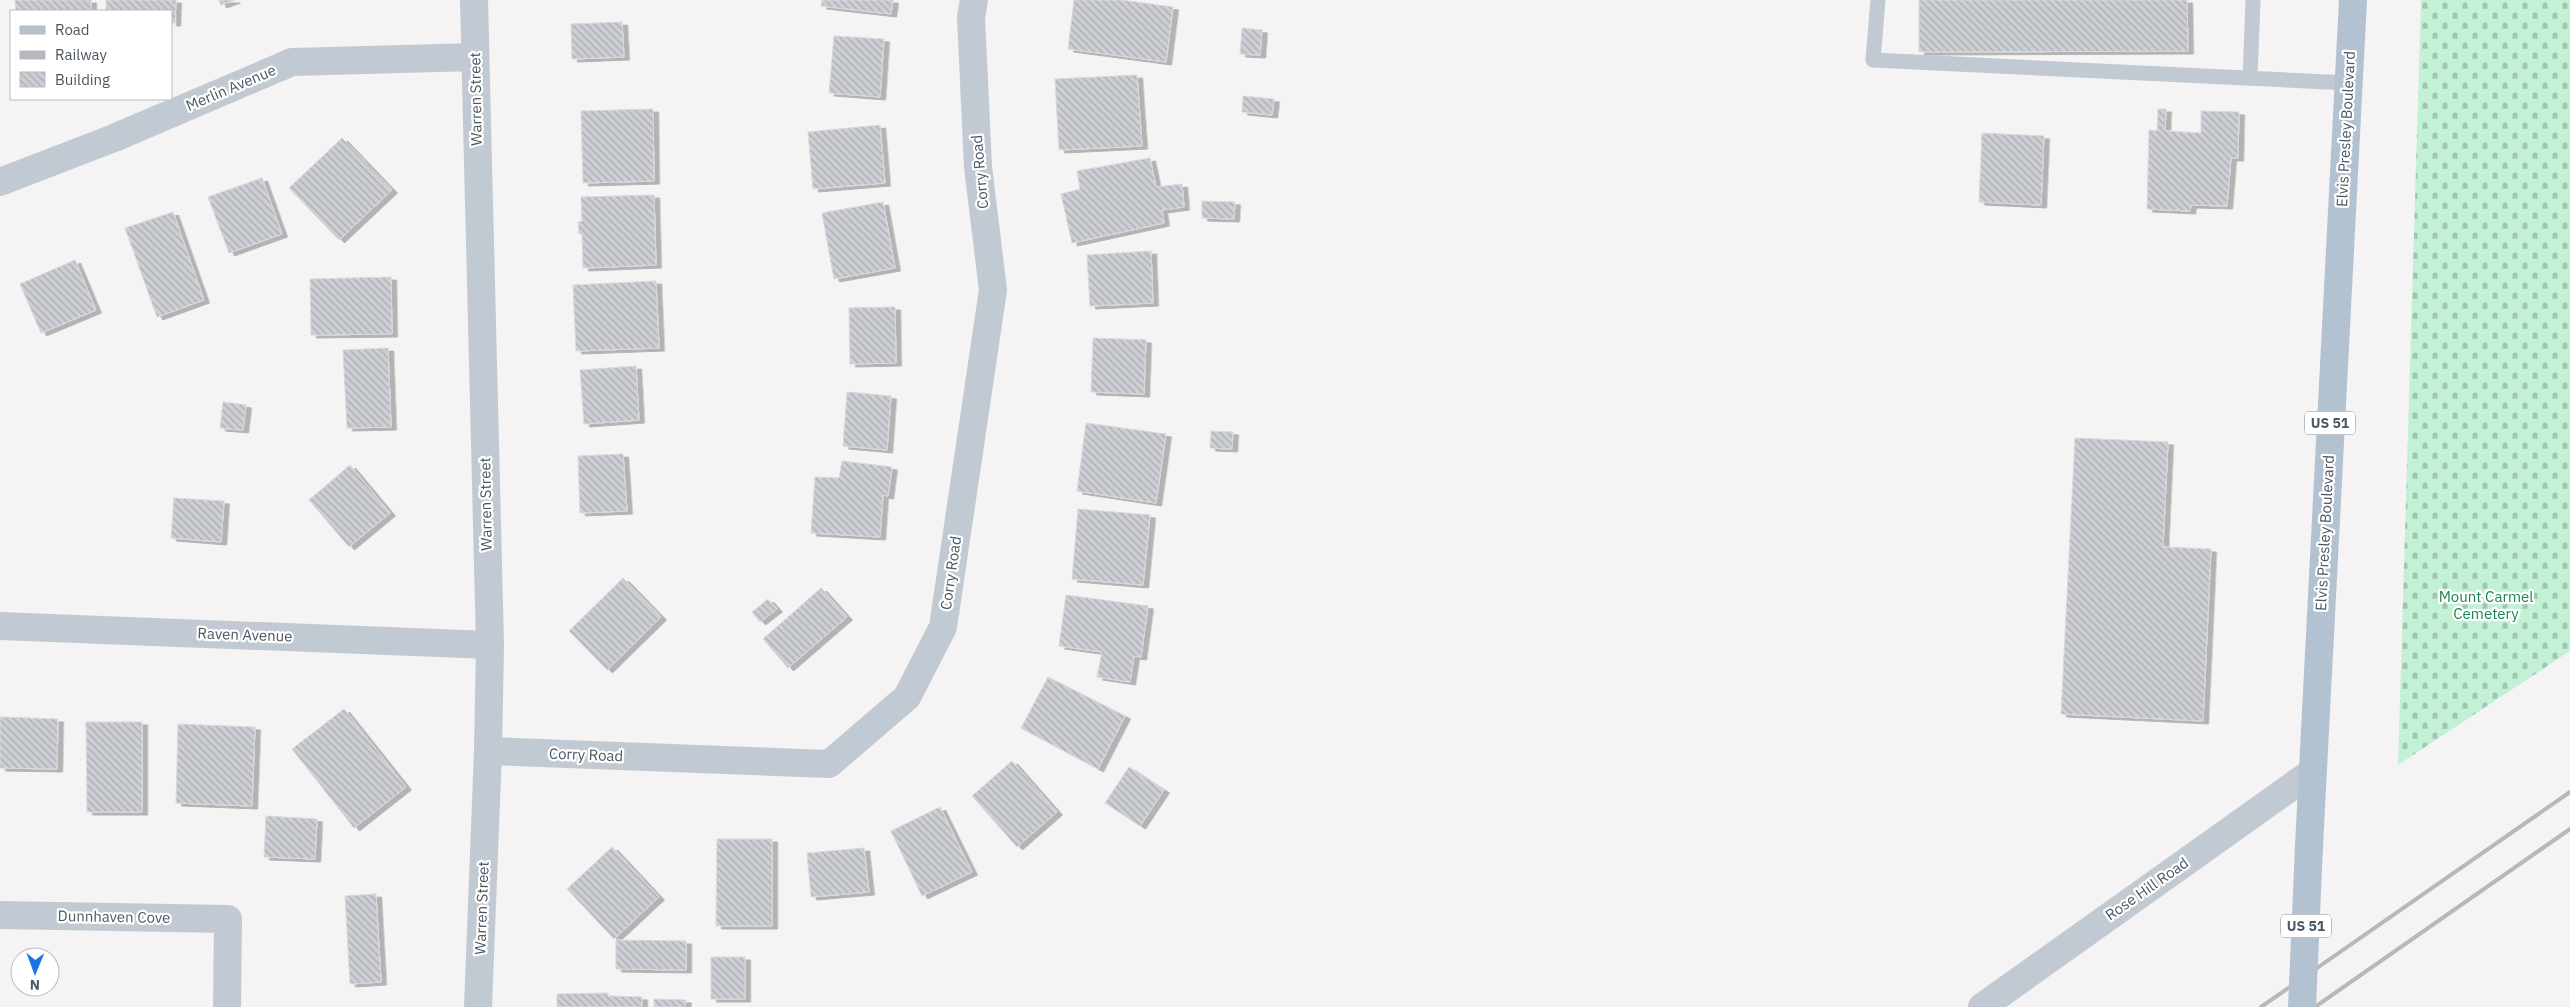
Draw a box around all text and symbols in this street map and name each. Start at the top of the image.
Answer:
legend [10,10,172,100]
text: Road [55,20,90,39]
text: Railway [55,45,108,64]
street label: Elvis Presley Boulevard [2332,51,2359,207]
street label: Warren Street [465,52,486,146]
street label: Merlin Avenue [183,60,279,115]
text: Building [55,70,110,89]
street label: Corry Road [967,134,992,210]
road number: US 51 [2305,412,2355,434]
street label: Elvis Presley Boulevard [2311,455,2338,611]
street label: Warren Street [475,457,496,551]
street label: Corry Road [936,535,965,611]
park label: Mount Carmel Cemetery [2439,587,2533,623]
street label: Raven Avenue [197,623,293,646]
street label: Corry Road [549,744,624,765]
street label: Rose Hill Road [2101,853,2192,924]
street label: Warren Street [470,861,493,955]
street label: Dunnhaven Cove [58,906,171,927]
road number: US 51 [2281,914,2331,938]
north arrow [10,947,60,997]
text: N [30,976,40,994]

